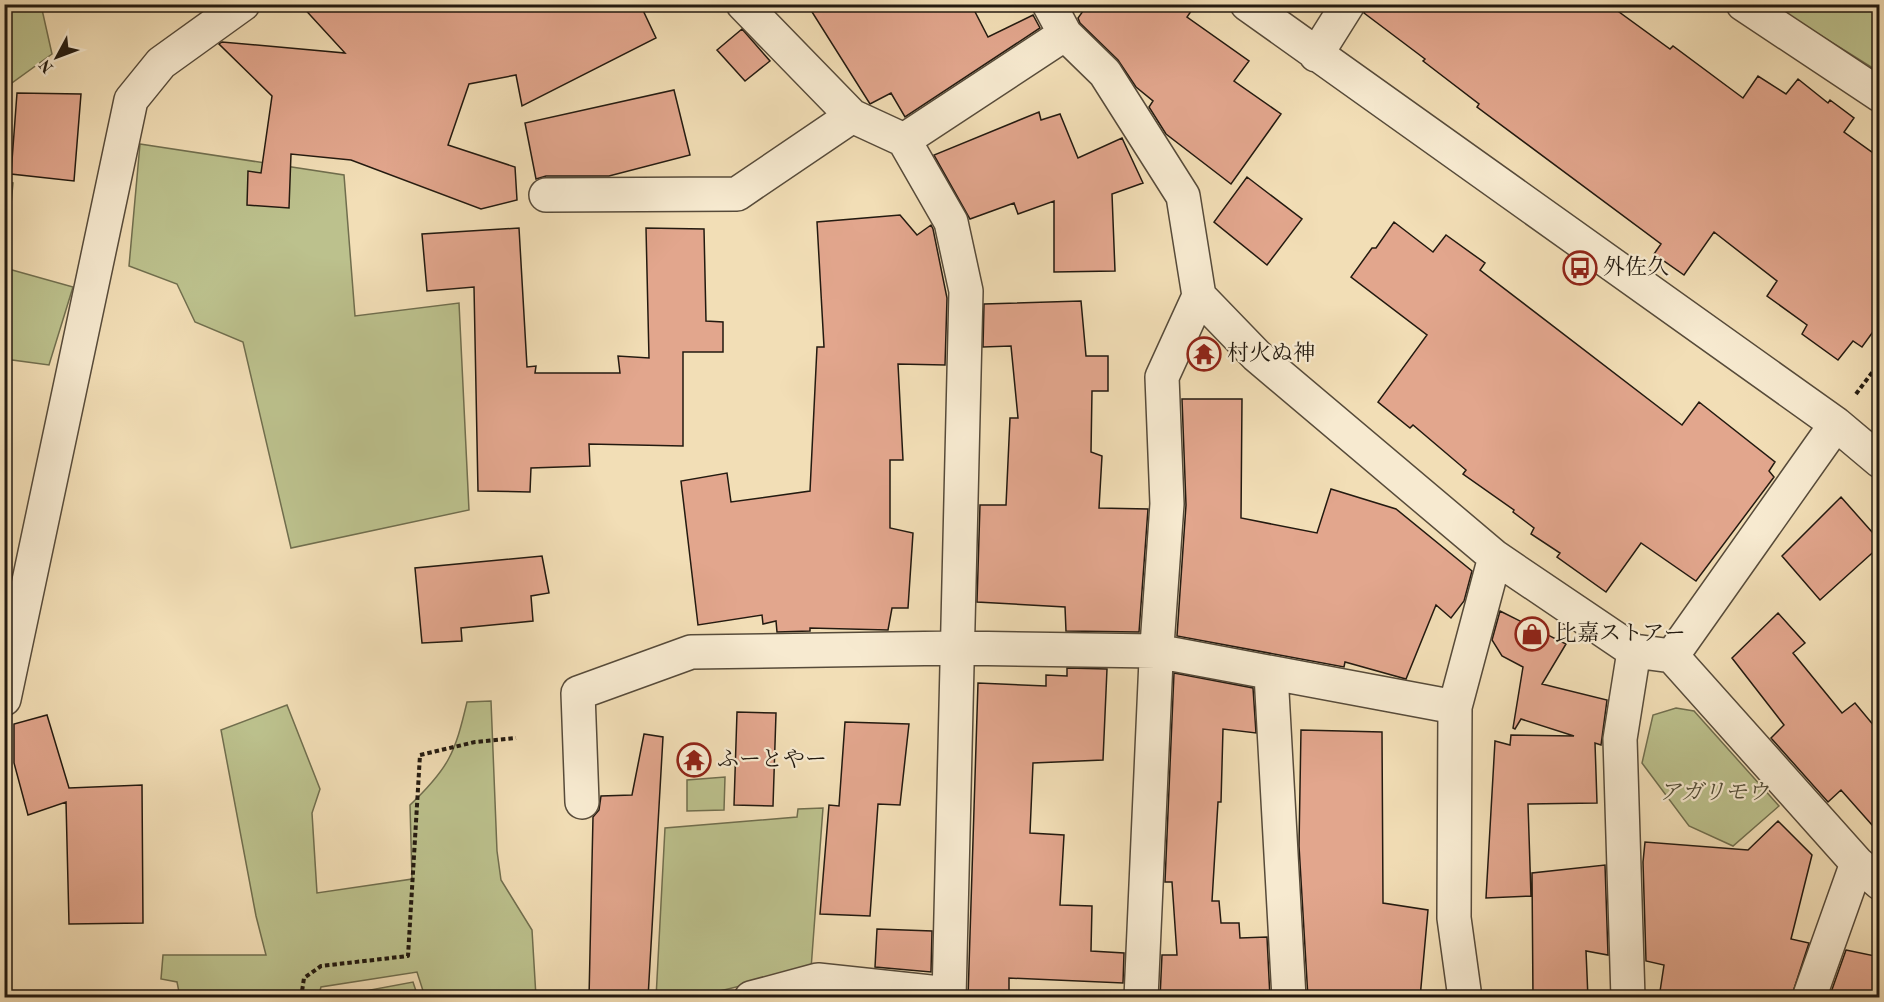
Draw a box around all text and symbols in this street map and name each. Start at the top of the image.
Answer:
north arrow [27,27,87,87]
text: N [37,55,57,75]
bus stop icon: 外佐久 [1562,250,1598,286]
place label: 外佐久 [1603,255,1669,279]
temple icon: 村火ぬ神 [1186,336,1222,372]
place label: 村火ぬ神 [1227,341,1315,365]
shop icon: 比嘉ストアー [1514,616,1550,652]
place label: 比嘉ストアー [1555,621,1686,645]
temple icon: ふーとやー [676,742,712,778]
place label: ふーとやー [717,749,827,771]
park label: アガリモウ [1659,781,1769,804]

